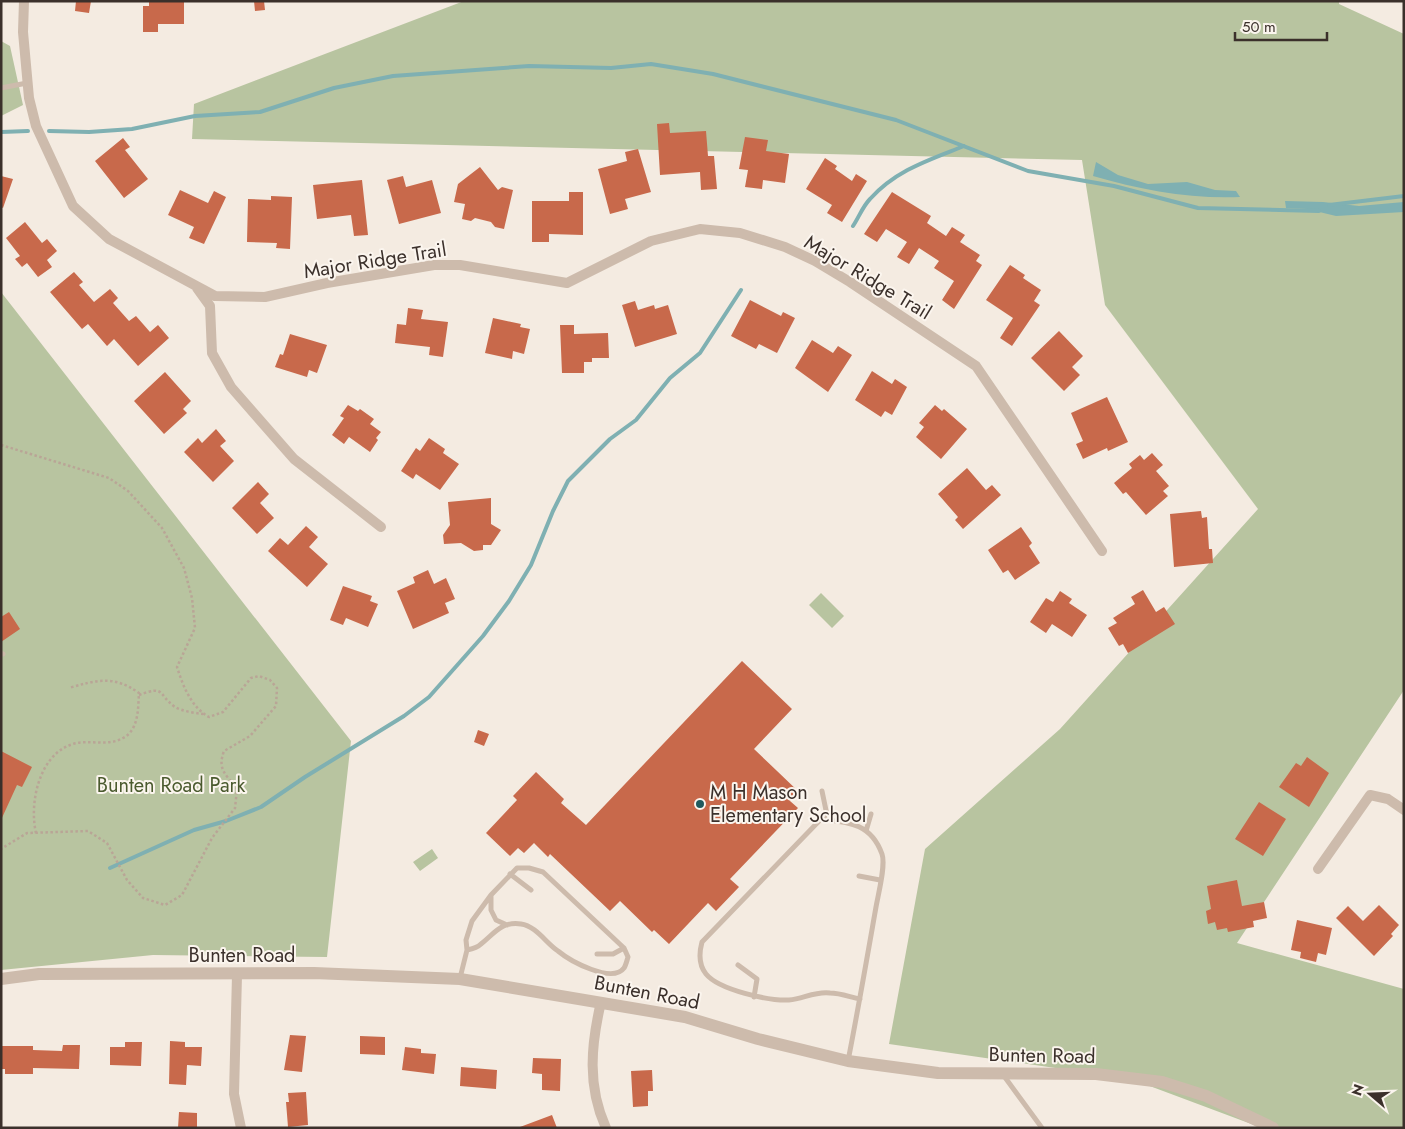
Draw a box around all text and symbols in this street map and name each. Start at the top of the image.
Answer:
scale bar [1235,10,1328,42]
text: 50 m [1242,16,1276,38]
street label: Major Ridge Trail [799,228,937,327]
street label: Major Ridge Trail [302,235,449,286]
park label: Bunten Road Park [97,771,245,800]
place label: M H Mason Elementary School [710,778,866,830]
marker: M H Mason Elementary School [694,798,706,810]
street label: Bunten Road [189,941,295,970]
street label: Bunten Road [592,968,702,1017]
street label: Bunten Road [988,1040,1096,1071]
north arrow [1345,1069,1395,1119]
text: N [1346,1081,1369,1098]

